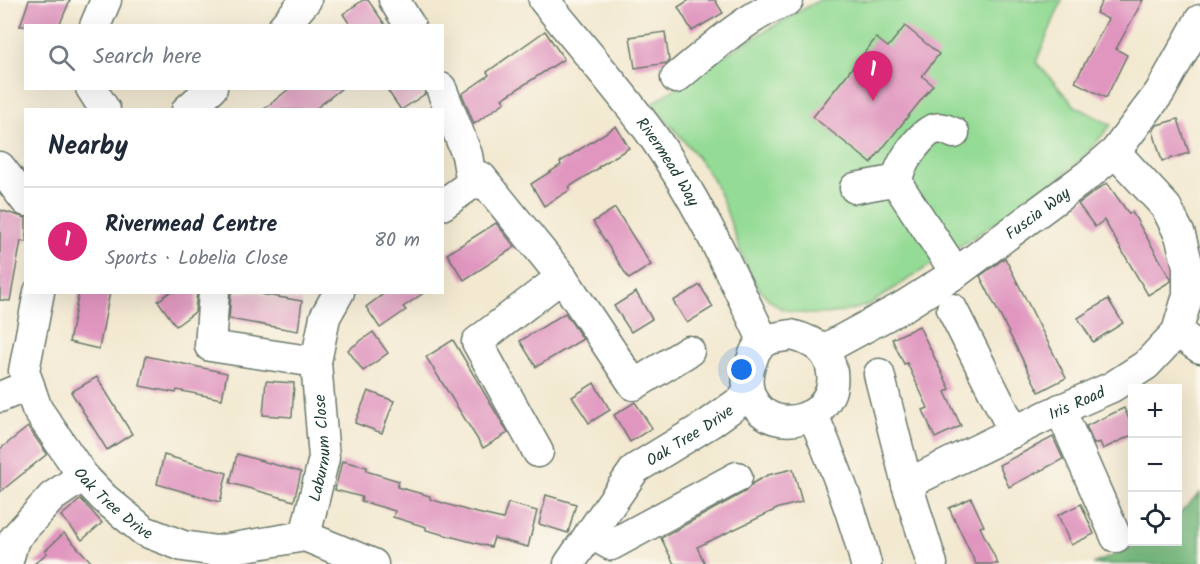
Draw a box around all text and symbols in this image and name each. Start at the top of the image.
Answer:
search box [24,24,444,90]
text: Search here [93,40,201,75]
icon: search [45,41,78,74]
pin: 1 [854,51,892,101]
street label: Rivermead Way [629,112,705,212]
text: Nearby [48,126,128,168]
street label: Fuscia Way [1000,181,1076,246]
text: Rivermead Centre [105,208,277,243]
text: 1 [64,225,71,257]
text: 80 m [374,225,420,257]
text: Sports · Lobelia Close [105,243,288,275]
your location [727,355,756,384]
street label: Iris Road [1045,380,1110,427]
map controls [1128,384,1182,546]
button: + [1128,384,1182,438]
street label: Laburnum Close [303,393,338,504]
street label: Oak Tree Drive [642,399,739,473]
button: − [1128,438,1182,492]
street label: Oak Tree Drive [67,463,156,547]
button: locate [1128,492,1182,546]

